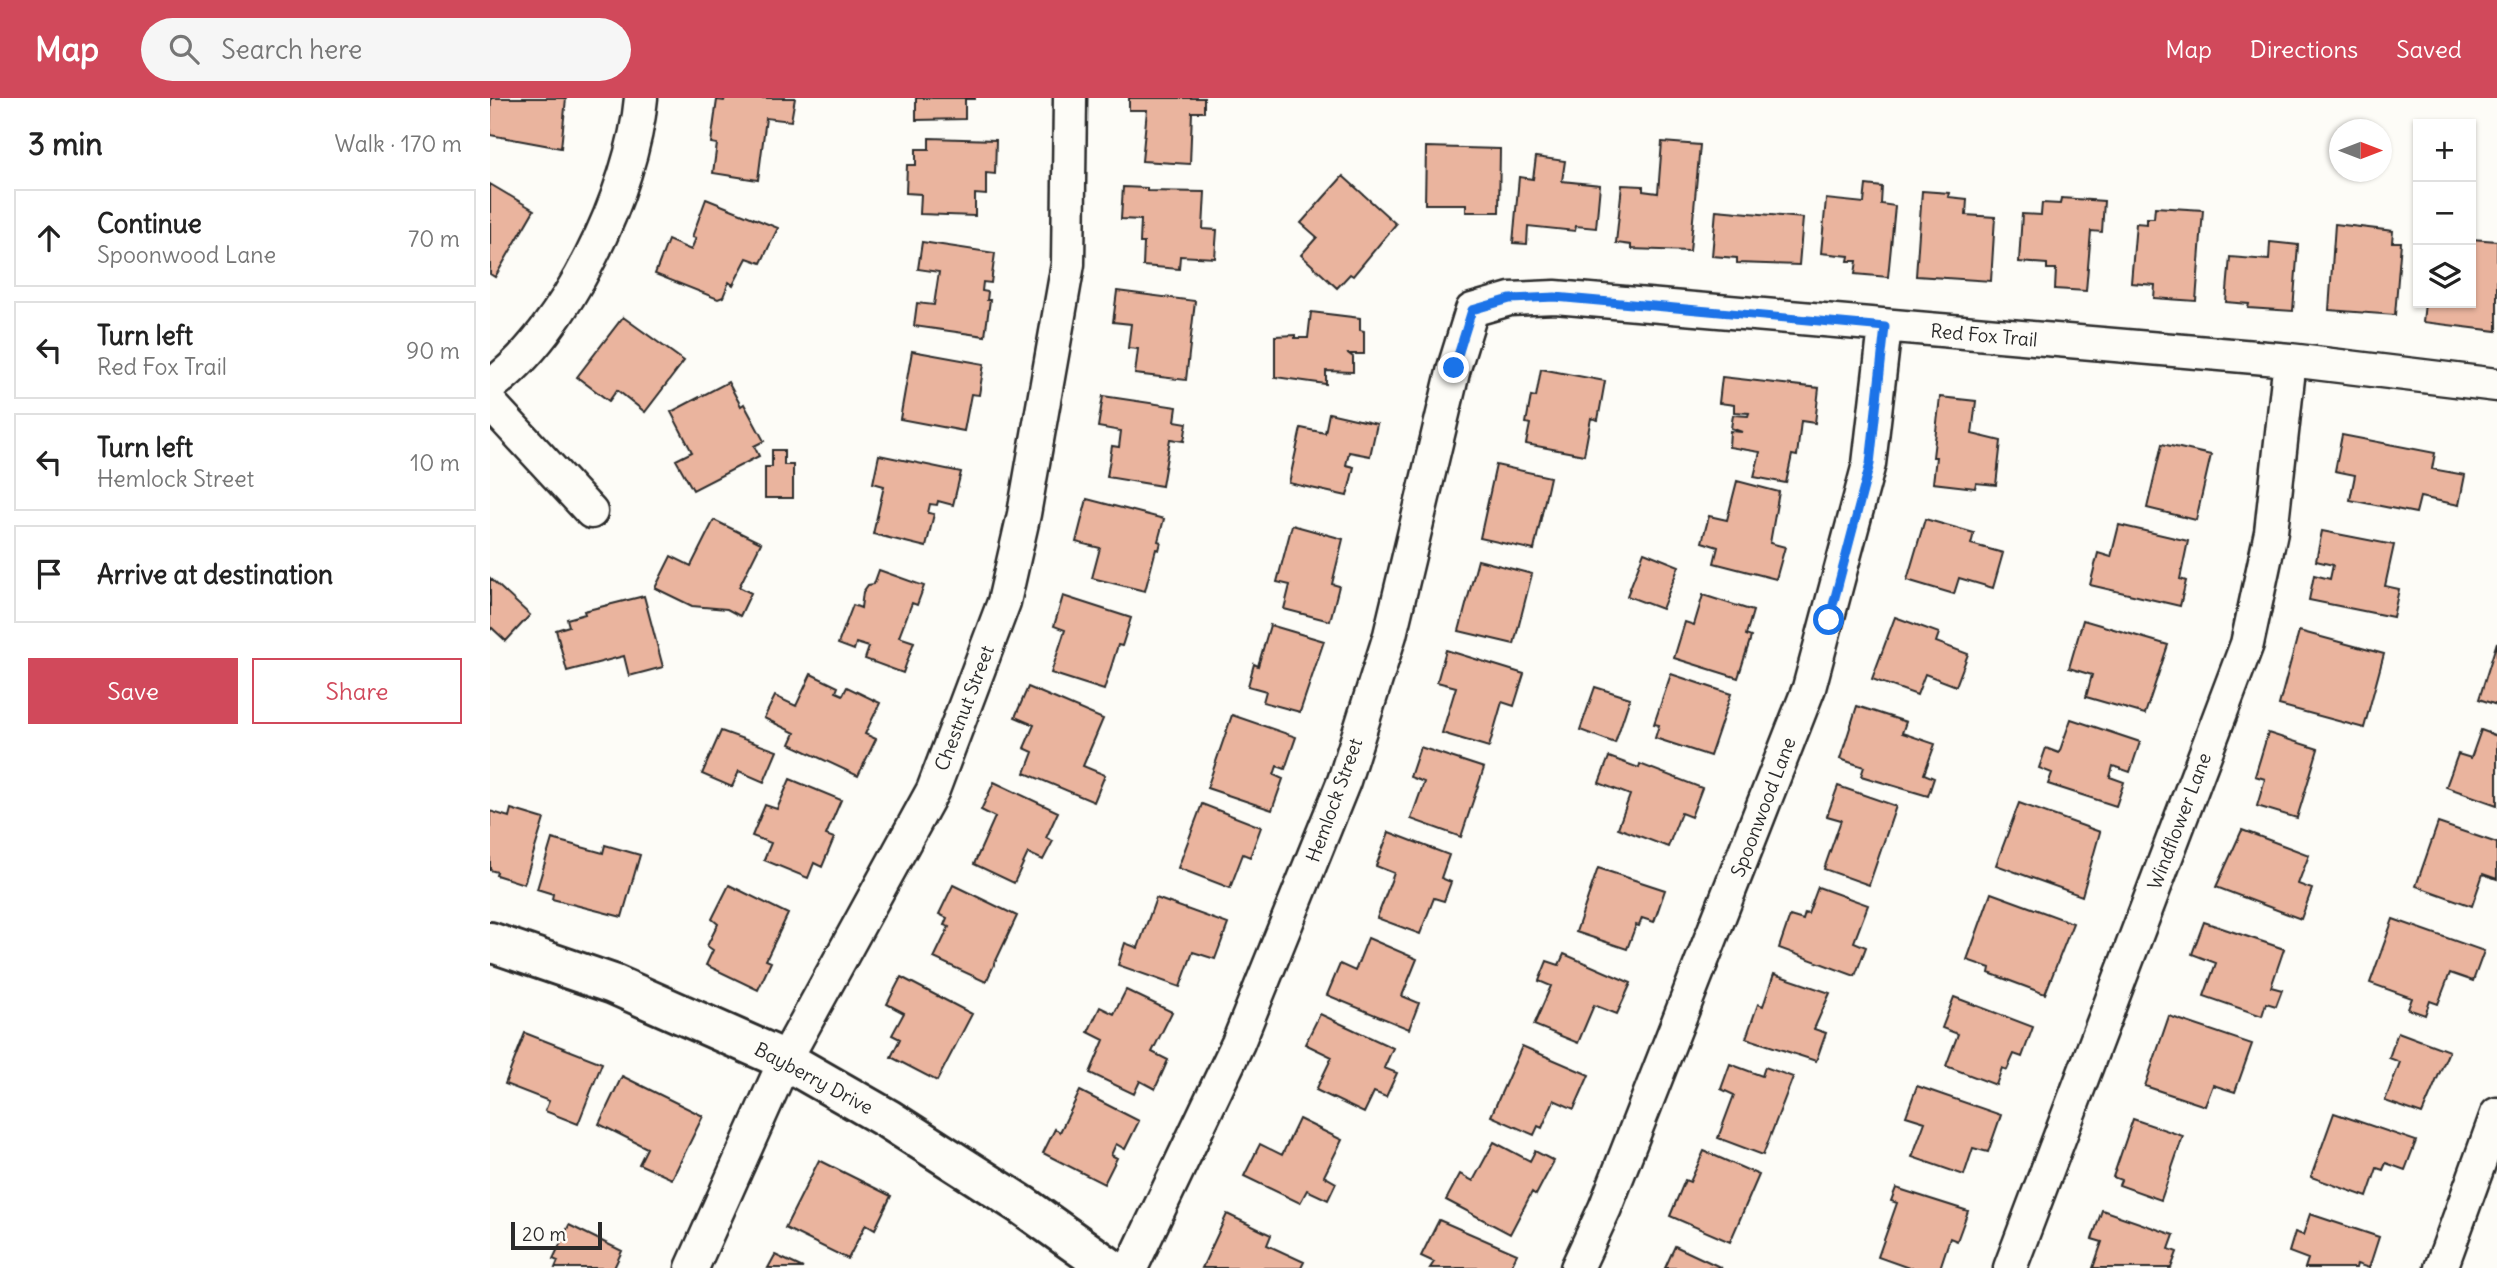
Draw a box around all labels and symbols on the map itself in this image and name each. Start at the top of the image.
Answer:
north arrow [2329,119,2392,182]
street label: Red Fox Trail [1929,318,2039,352]
route end [1438,352,1469,383]
route start [1813,604,1844,635]
street label: Chestnut Street [929,642,999,774]
street label: Spoonwood Lane [1725,734,1801,880]
street label: Hemlock Street [1301,735,1367,865]
street label: Windflower Lane [2142,749,2216,893]
street label: Bayberry Drive [751,1037,877,1119]
scale bar [511,1219,602,1251]

